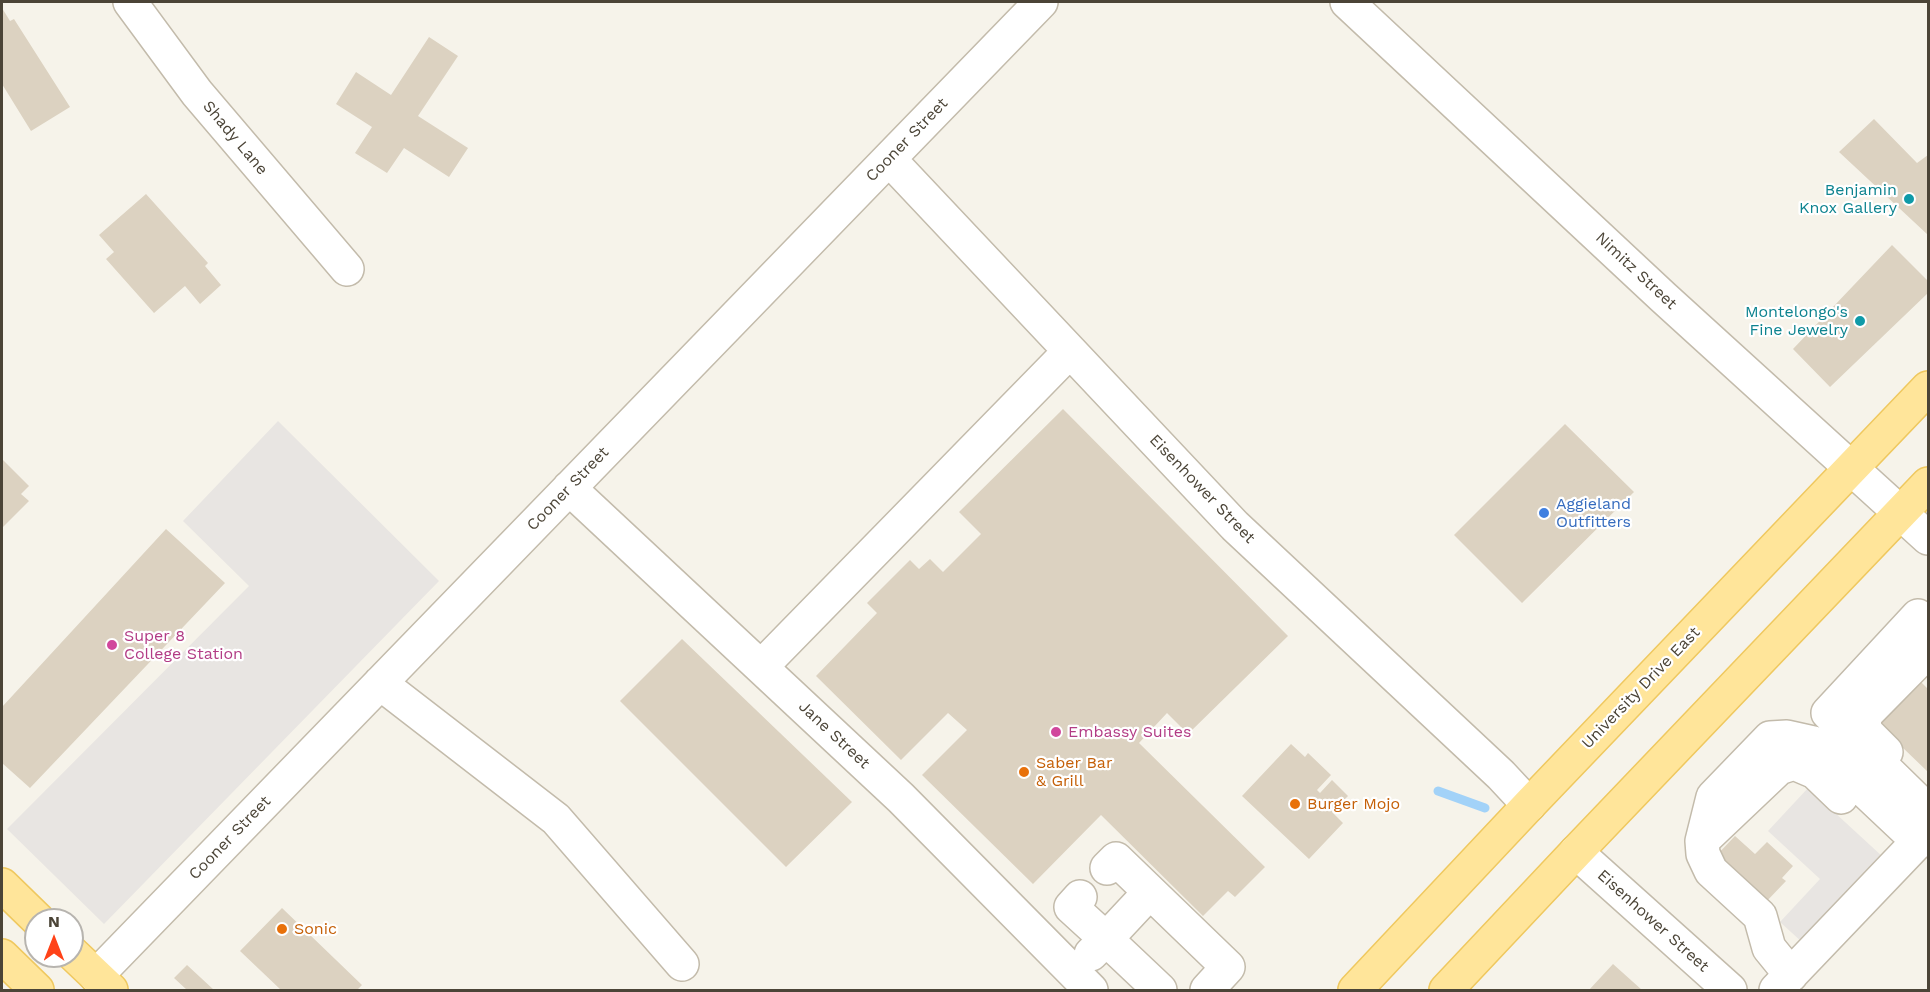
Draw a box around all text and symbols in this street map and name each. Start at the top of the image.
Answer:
street label: Cooner Street [862,94,952,186]
street label: Shady Lane [198,97,272,179]
place label: Benjamin Knox Gallery [1799,180,1897,218]
marker: Benjamin Knox Gallery [1902,192,1916,206]
street label: Nimitz Street [1591,228,1681,314]
place label: Montelongo's Fine Jewelry [1745,302,1848,340]
marker: Montelongo's Fine Jewelry [1853,314,1867,328]
street label: Eisenhower Street [1145,431,1259,547]
street label: Cooner Street [523,443,613,535]
place label: Aggieland Outfitters [1556,494,1631,532]
marker: Aggieland Outfitters [1537,506,1551,520]
street label: University Drive East [1578,623,1704,753]
place label: Super 8 College Station [124,626,243,664]
marker: Super 8 College Station [105,638,119,652]
street label: Jane Street [794,697,874,773]
place label: Embassy Suites [1068,722,1191,742]
marker: Embassy Suites [1049,725,1063,739]
place label: Saber Bar & Grill [1036,753,1112,791]
marker: Saber Bar & Grill [1017,765,1031,779]
street label: Cooner Street [185,792,275,884]
place label: Burger Mojo [1307,794,1400,814]
marker: Burger Mojo [1288,797,1302,811]
street label: Eisenhower Street [1593,866,1713,976]
north arrow [24,908,84,968]
text: N [48,912,60,931]
place label: Sonic [294,919,337,939]
marker: Sonic [275,922,289,936]

